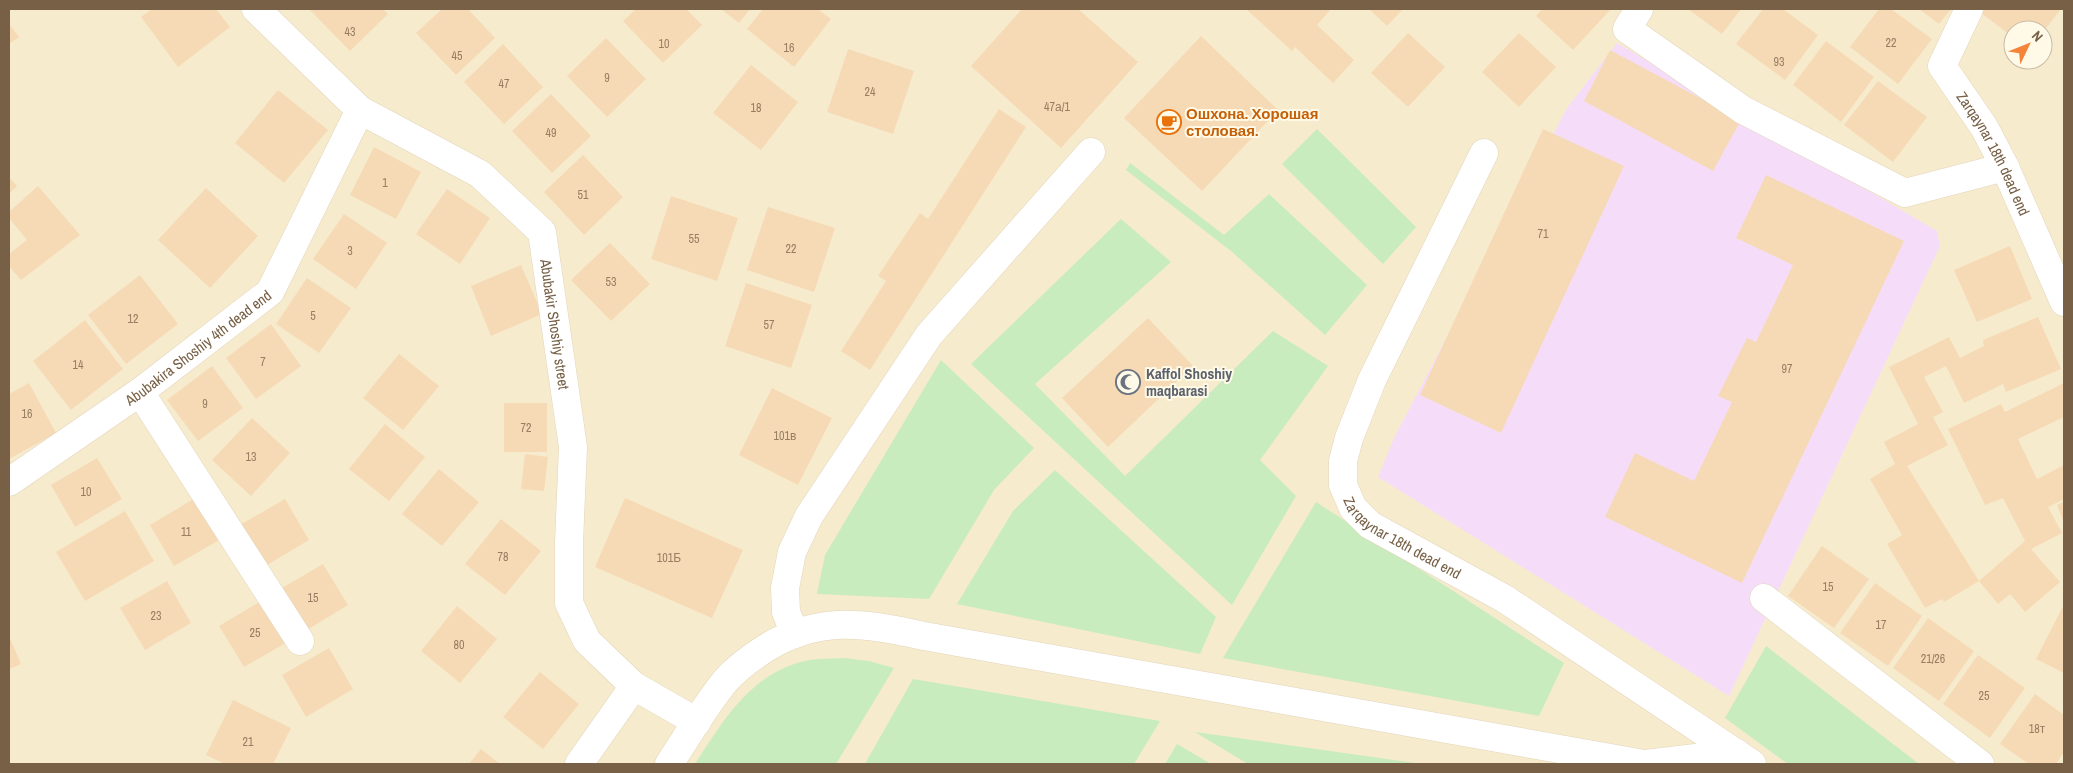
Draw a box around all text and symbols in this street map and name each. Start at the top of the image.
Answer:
north arrow [2003,20,2053,70]
house number: 43 [345,24,355,40]
text: N [2028,27,2047,45]
house number: 22 [1886,35,1896,51]
house number: 10 [659,36,669,52]
house number: 16 [784,40,794,56]
house number: 45 [452,48,463,64]
house number: 93 [1774,54,1784,70]
house number: 9 [604,70,610,86]
house number: 47 [499,76,510,92]
house number: 24 [865,84,876,100]
street label: Zarqaynar 18th dead end [1952,87,2035,219]
house number: 47а/1 [1044,99,1070,115]
house number: 18 [751,100,761,116]
place label: Ошхона. Хорошая столовая. [1186,103,1318,141]
cafe icon: Ошхона. Хорошая столовая. [1156,109,1182,135]
house number: 49 [546,125,556,141]
house number: 1 [382,175,388,191]
house number: 51 [578,187,589,203]
house number: 71 [1538,226,1549,242]
house number: 55 [689,231,700,247]
house number: 22 [786,241,796,257]
house number: 3 [347,243,353,259]
street label: Abubakir Shoshiy street [535,257,575,391]
house number: 53 [606,274,616,290]
street label: Abubakira Shoshiy 4th dead end [120,284,275,411]
house number: 5 [310,308,316,324]
house number: 12 [128,311,138,327]
house number: 57 [764,317,775,333]
house number: 7 [260,354,266,370]
house number: 14 [73,357,84,373]
house number: 97 [1782,361,1793,377]
place label: Kaffol Shoshiy maqbarasi [1146,363,1232,401]
mosque icon: Kaffol Shoshiy maqbarasi [1115,369,1141,395]
house number: 9 [202,396,208,412]
house number: 16 [22,406,32,422]
house number: 72 [521,420,531,436]
house number: 101в [774,428,796,444]
house number: 13 [246,449,256,465]
house number: 10 [81,484,91,500]
street label: Zarqaynar 18th dead end [1339,493,1465,584]
house number: 11 [181,524,192,540]
house number: 78 [498,549,508,565]
house number: 101Б [657,550,681,566]
house number: 15 [1823,579,1834,595]
house number: 15 [308,590,319,606]
house number: 23 [151,608,161,624]
house number: 17 [1876,617,1887,633]
house number: 25 [250,625,261,641]
house number: 80 [454,637,464,653]
house number: 21/26 [1921,651,1945,667]
house number: 25 [1979,688,1990,704]
house number: 18т [2029,721,2046,737]
house number: 21 [243,734,254,750]

